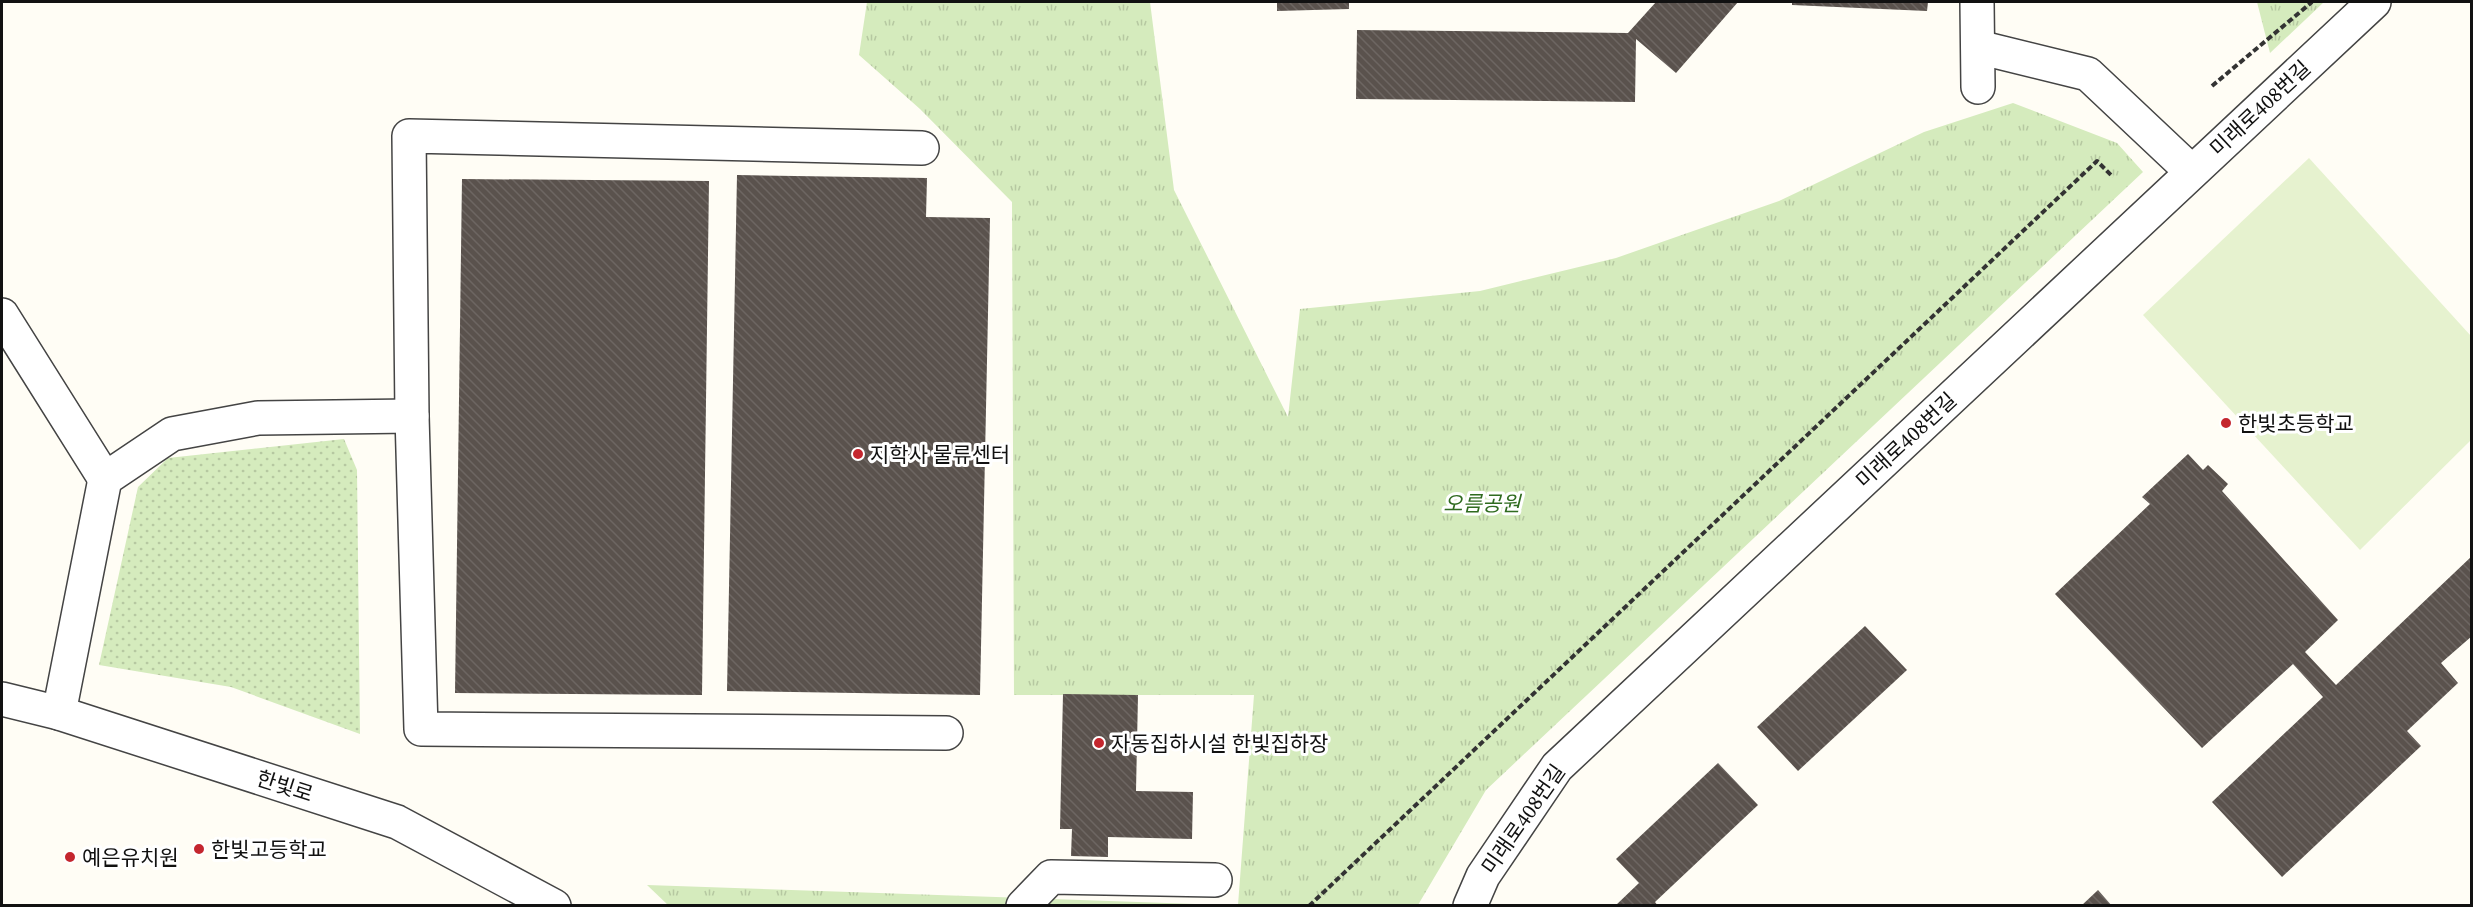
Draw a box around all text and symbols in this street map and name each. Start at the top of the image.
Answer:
street label: 미래로408번길 [2203,54,2317,162]
street label: 미래로408번길 [1849,386,1963,494]
place label: 한빛초등학교 [2238,409,2354,438]
marker: 한빛초등학교 [2219,416,2233,430]
place label: 지학사 물류센터 [870,440,1010,469]
marker: 지학사 물류센터 [851,447,865,461]
park label: 오름공원 [1443,489,1522,518]
place label: 자동집하시설 한빛집하장 [1111,729,1328,758]
marker: 자동집하시설 한빛집하장 [1092,736,1106,750]
street label: 미래로408번길 [1474,758,1572,880]
street label: 한빛로 [253,763,317,809]
place label: 한빛고등학교 [211,835,327,864]
marker: 한빛고등학교 [192,842,206,856]
place label: 예은유치원 [82,843,179,872]
marker: 예은유치원 [63,850,77,864]

